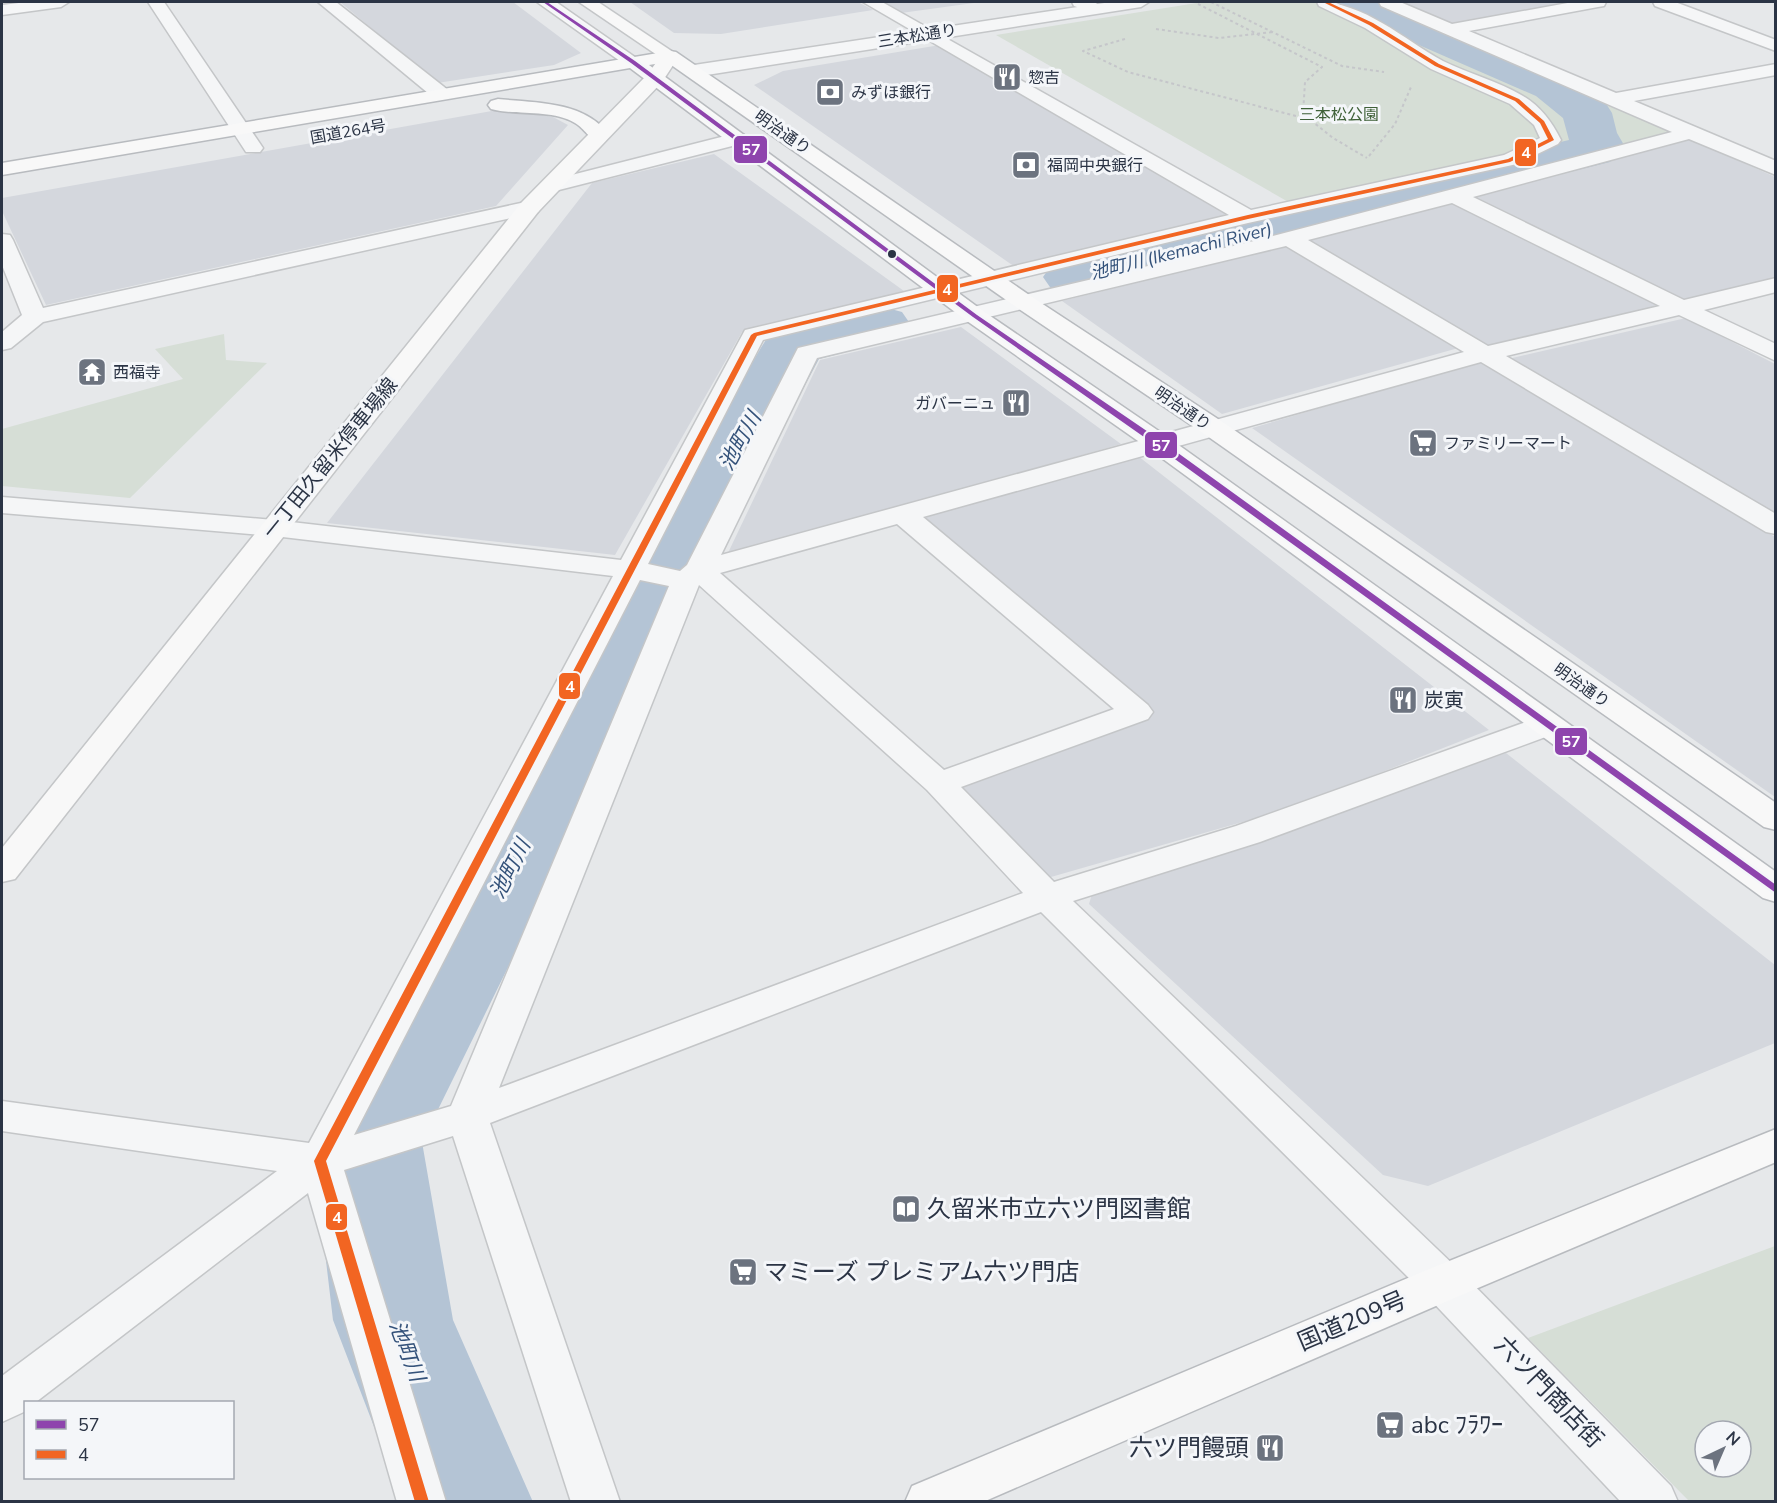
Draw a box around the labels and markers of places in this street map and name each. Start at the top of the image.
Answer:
restaurant icon: 惣吉 [991,61,1023,93]
place label: 惣吉 [1028,67,1060,89]
bank icon: みずほ銀行 [814,76,846,108]
place label: みずほ銀行 [851,82,931,104]
bank icon: 福岡中央銀行 [1010,149,1042,181]
place label: 福岡中央銀行 [1047,155,1143,177]
unlabelled marker [886,248,898,260]
temple icon: 西福寺 [76,356,108,388]
place label: 西福寺 [113,362,161,384]
restaurant icon: ガバーニュ [1000,387,1032,419]
place label: ガバーニュ [915,393,995,415]
supermarket icon: ファミリーマート [1407,427,1439,459]
place label: ファミリーマート [1444,433,1572,455]
restaurant icon: 炭寅 [1387,684,1419,716]
place label: 炭寅 [1424,687,1464,714]
library icon: 久留米市立六ツ門図書館 [890,1193,922,1225]
place label: 久留米市立六ツ門図書館 [927,1193,1191,1225]
supermarket icon: マミーズ プレミアム六ツ門店 [727,1256,759,1288]
place label: マミーズ プレミアム六ツ門店 [764,1256,1079,1288]
supermarket icon: abc ﾌﾗﾜｰ [1374,1409,1406,1441]
place label: abc ﾌﾗﾜｰ [1411,1409,1503,1441]
place label: 六ツ門饅頭 [1129,1432,1249,1464]
restaurant icon: 六ツ門饅頭 [1254,1432,1286,1464]

